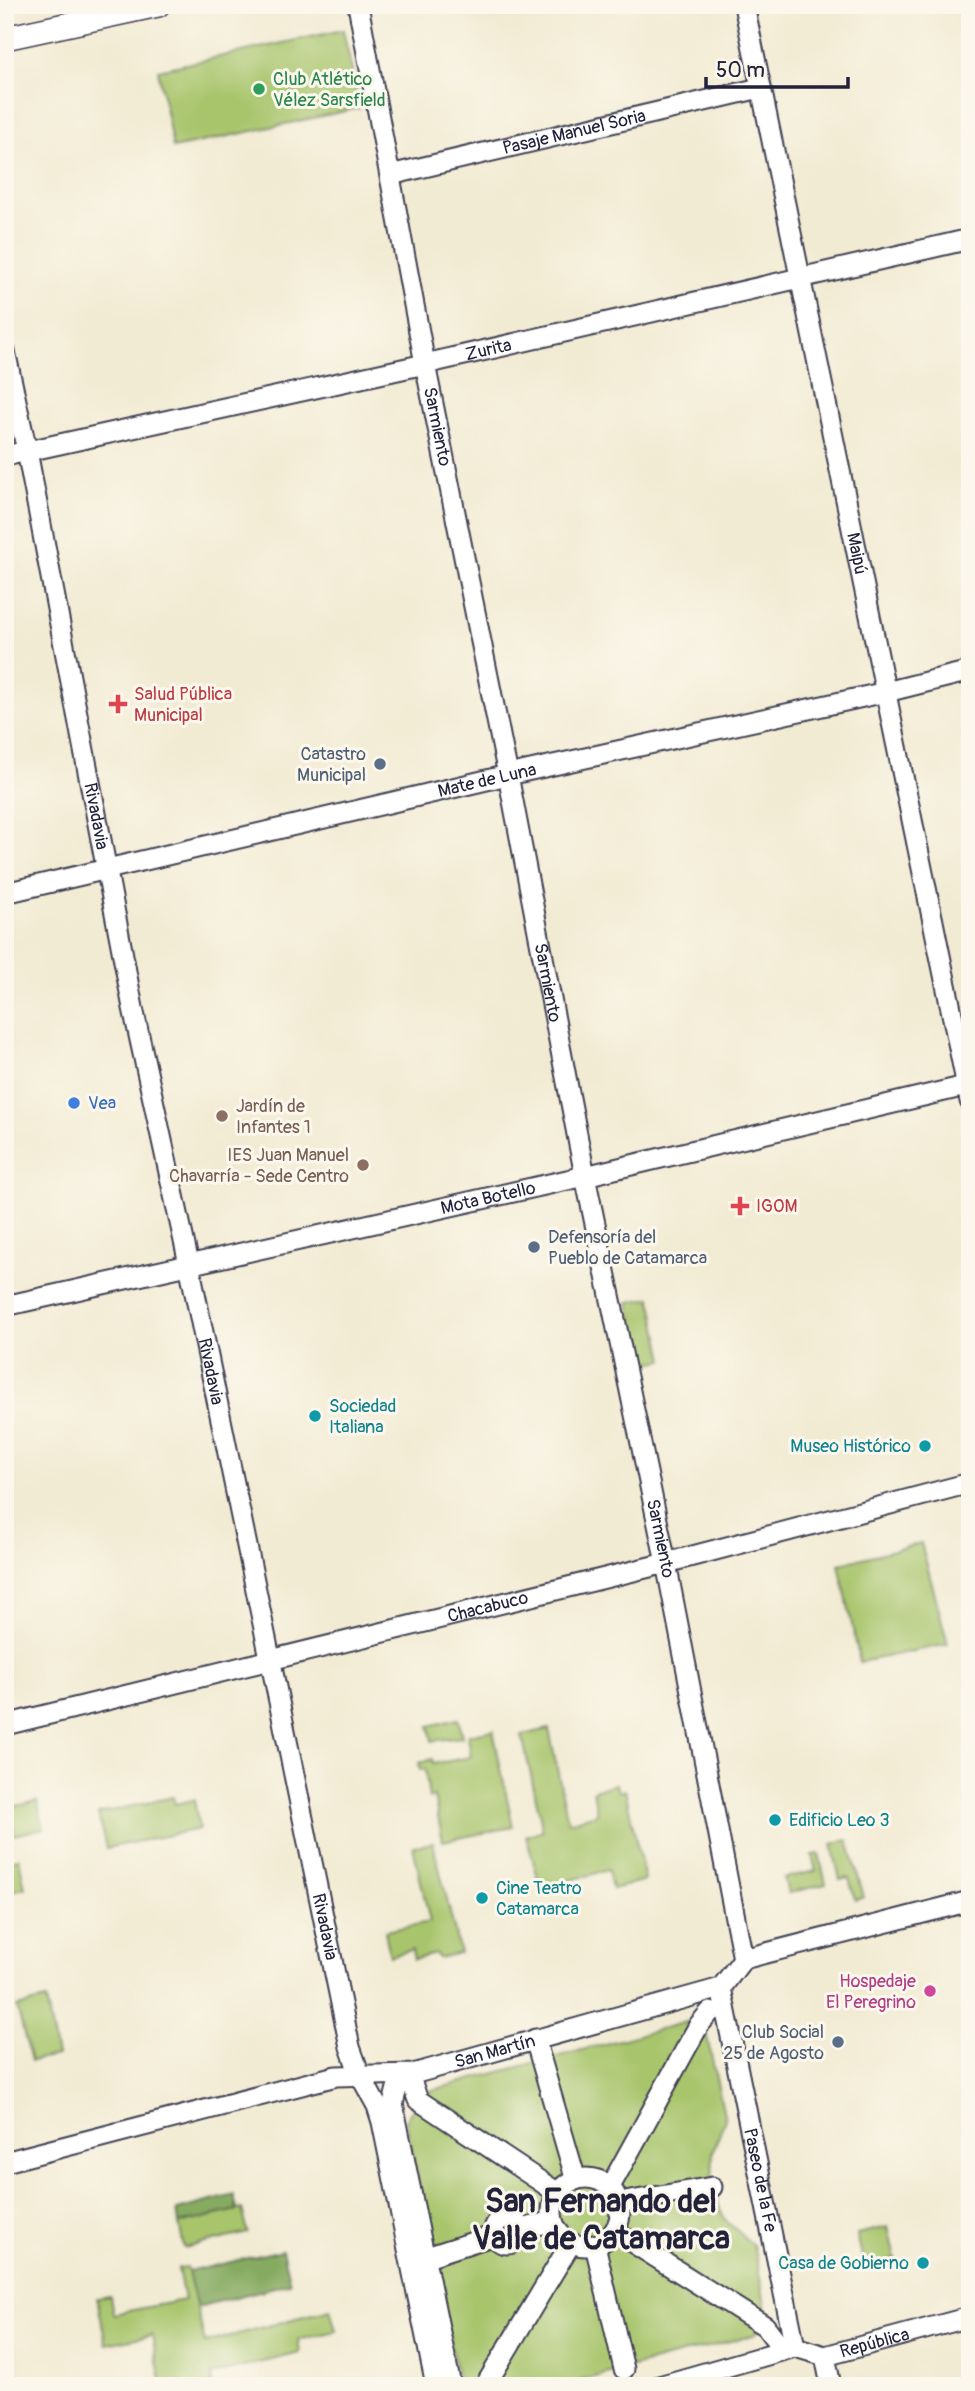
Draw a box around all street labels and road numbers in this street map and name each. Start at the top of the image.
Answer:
street label: Pasaje Manuel Soria [500,104,648,160]
street label: Zurita [463,333,514,366]
street label: Sarmiento [418,385,457,468]
street label: Maipú [842,530,873,577]
street label: Mate de Luna [435,758,538,803]
street label: Rivadavia [79,781,114,851]
street label: Sarmiento [529,941,567,1024]
street label: Mota Botello [438,1176,538,1220]
street label: Rivadavia [193,1336,229,1407]
street label: Sarmiento [641,1497,680,1580]
street label: Chacabuco [445,1586,531,1628]
street label: Rivadavia [307,1891,343,1962]
street label: San Martín [452,2029,538,2073]
street label: Paseo de la Fe [739,2126,783,2234]
street label: República [837,2322,912,2363]

